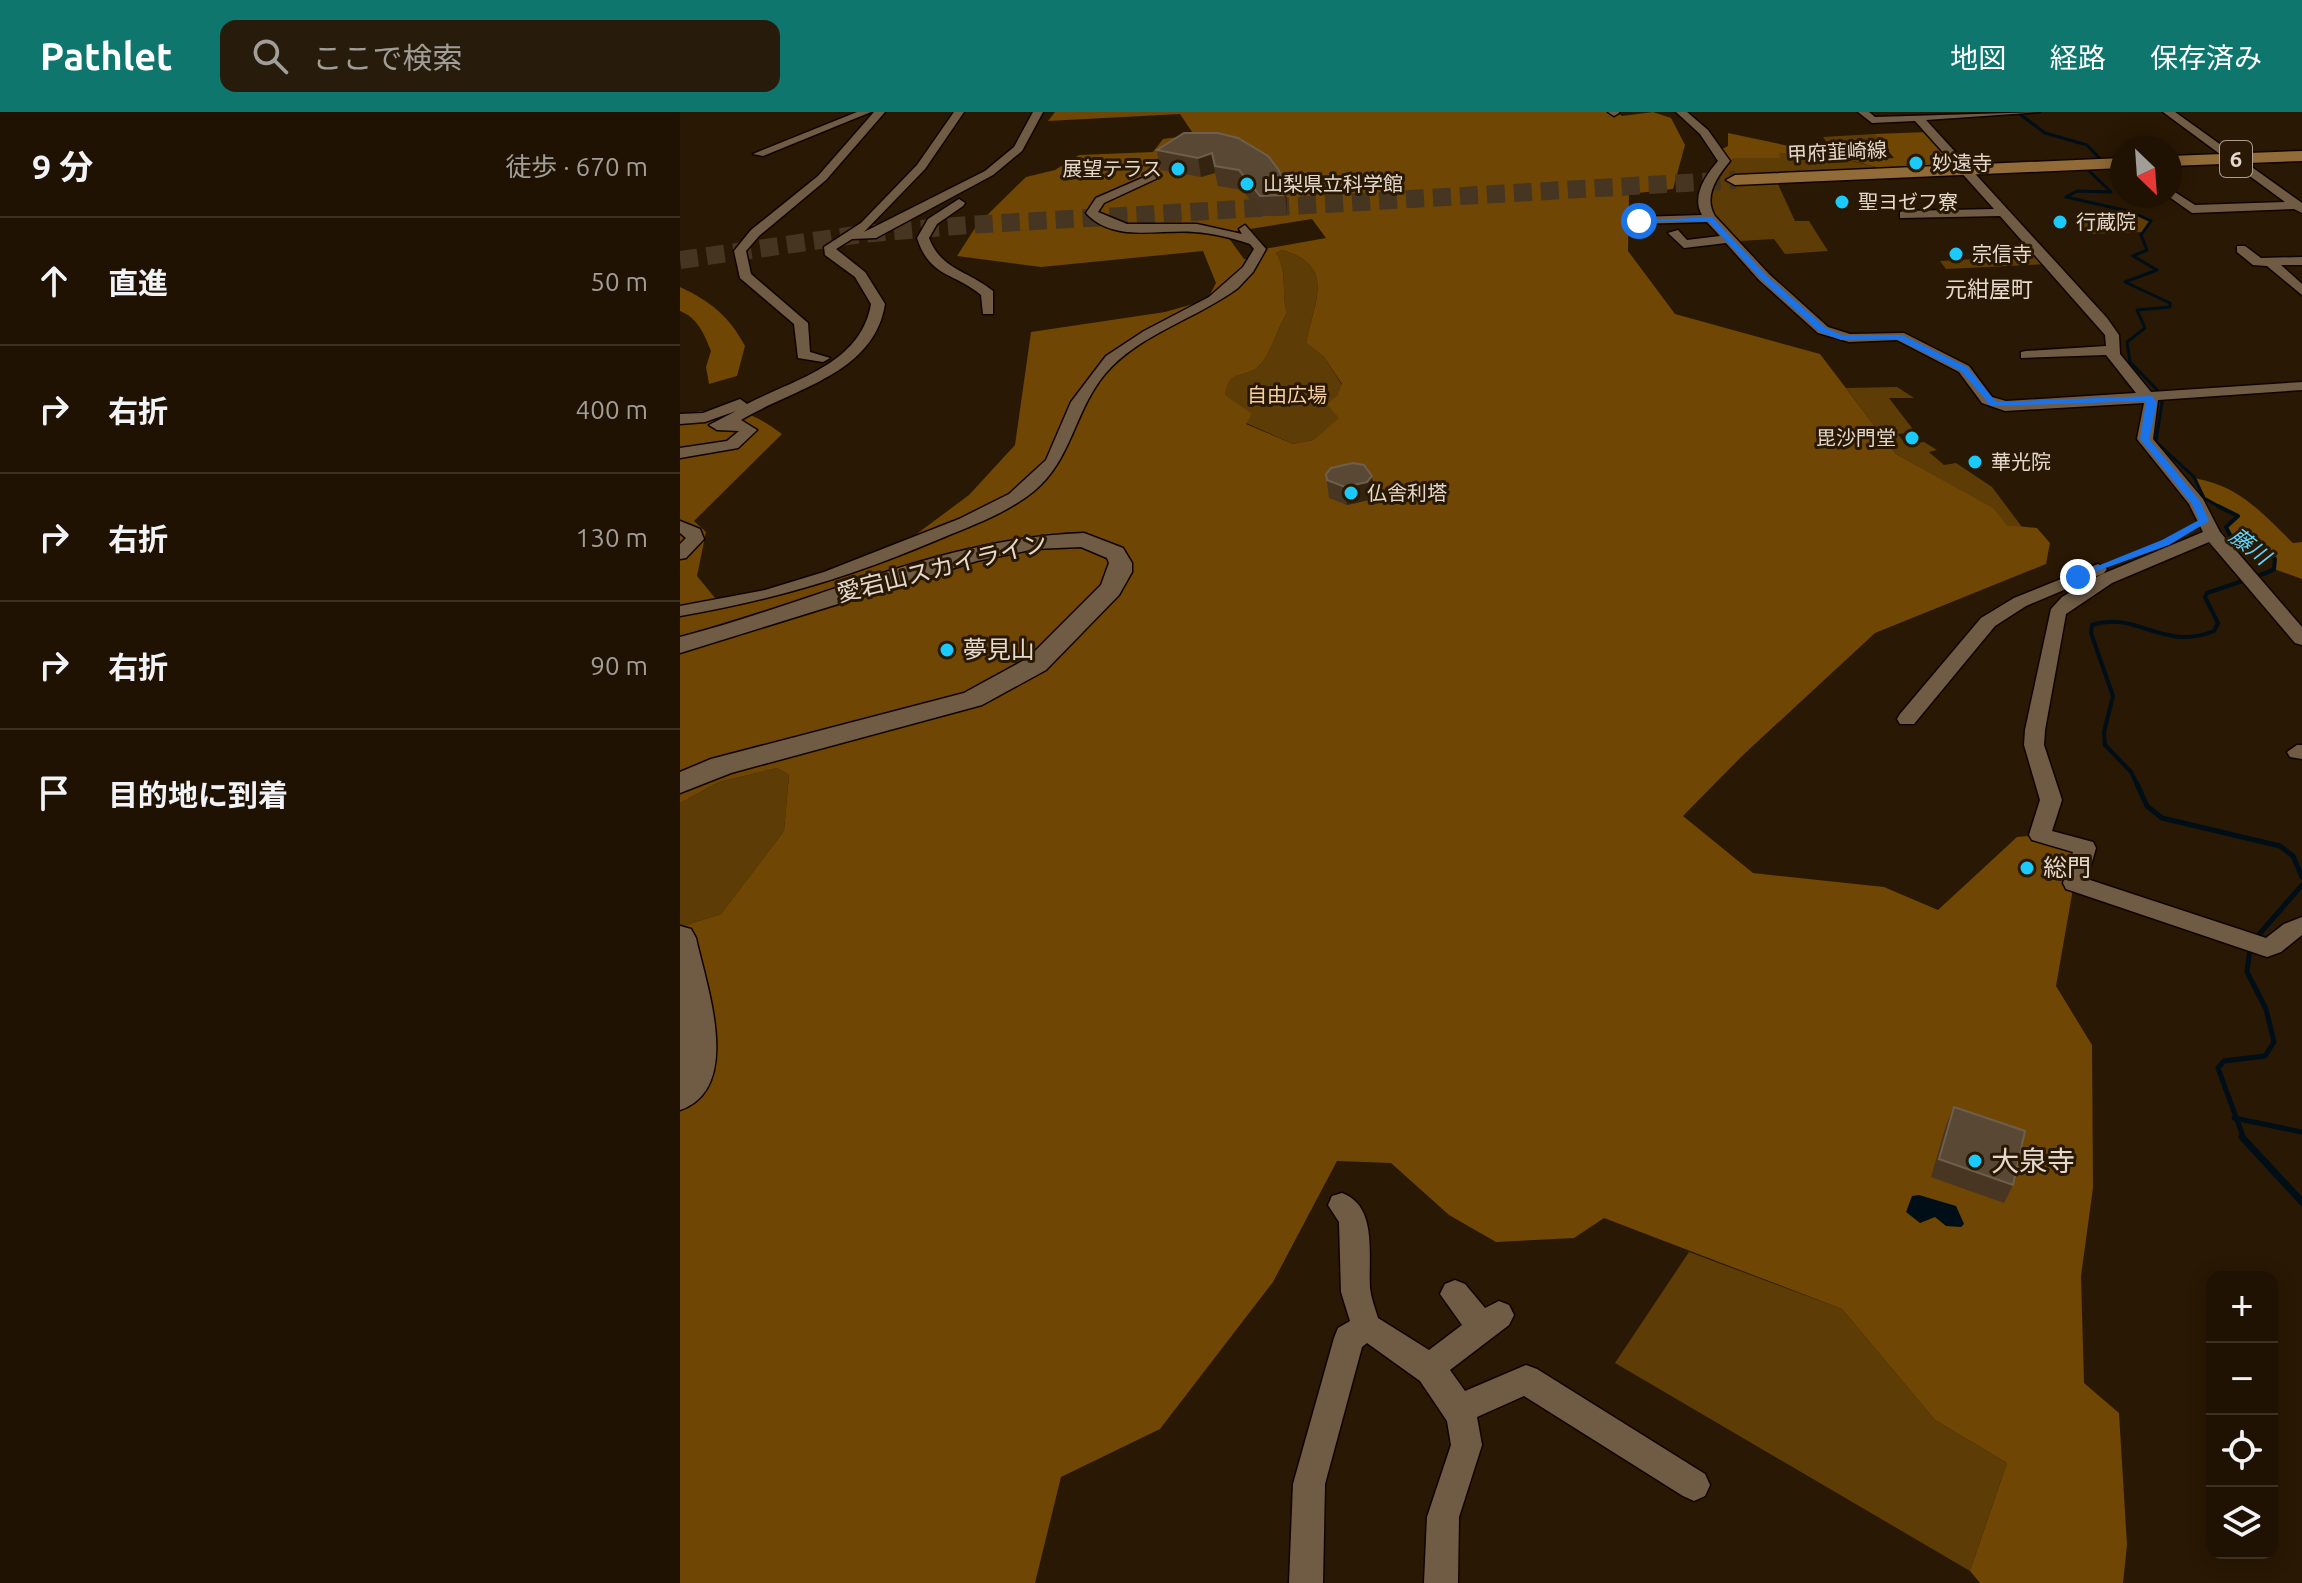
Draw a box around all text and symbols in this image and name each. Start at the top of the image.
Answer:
search box [220,20,780,92]
icon: search [248,34,292,78]
text: Pathlet [40,35,172,77]
text: ここで検索 [312,41,462,75]
text: 地図 [1950,42,2006,73]
text: 経路 [2050,42,2106,73]
text: 保存済み [2150,42,2262,73]
north arrow [2110,136,2182,208]
street label: 甲府韮崎線 [1786,137,1888,166]
road number: 6 [2220,141,2252,177]
text: 9 分 [32,147,93,185]
place label: 妙遠寺 [1932,151,1992,174]
text: 徒歩 · 670 m [505,152,648,181]
marker: 妙遠寺 [1907,154,1925,172]
place label: 展望テラス [1062,157,1162,180]
marker: 展望テラス [1169,160,1187,178]
place label: 山梨県立科学館 [1263,172,1403,195]
marker: 山梨県立科学館 [1238,175,1256,193]
place label: 聖ヨゼフ寮 [1858,190,1958,213]
marker: 聖ヨゼフ寮 [1833,193,1851,211]
route start [1621,203,1657,239]
place label: 行蔵院 [2076,210,2136,233]
marker: 行蔵院 [2051,213,2069,231]
place label: 宗信寺 [1972,242,2032,265]
marker: 宗信寺 [1947,245,1965,263]
icon: ahead [32,259,76,303]
text: 直進 [108,266,168,300]
text: 50 m [590,267,648,296]
district label: 元紺屋町 [1945,276,2033,301]
park label: 自由広場 [1247,383,1327,406]
icon: right [32,387,76,431]
text: 右折 [108,394,168,428]
text: 400 m [576,395,648,424]
place label: 毘沙門堂 [1816,426,1896,449]
marker: 毘沙門堂 [1903,429,1921,447]
place label: 華光院 [1991,450,2051,473]
marker: 華光院 [1966,453,1984,471]
place label: 仏舎利塔 [1367,481,1447,504]
marker: 仏舎利塔 [1342,484,1360,502]
icon: right [32,515,76,559]
text: 右折 [108,522,168,556]
water label: 藤川 [2225,522,2277,570]
text: 130 m [576,523,648,552]
street label: 愛宕山スカイライン [834,528,1050,607]
route end [2060,559,2096,595]
place label: 夢見山 [963,636,1035,663]
marker: 夢見山 [938,641,956,659]
icon: right [32,643,76,687]
text: 右折 [108,650,168,684]
text: 90 m [590,651,648,680]
icon: arrive [32,771,76,815]
text: 目的地に到着 [108,778,288,812]
place label: 総門 [2043,854,2091,881]
marker: 総門 [2018,859,2036,877]
place label: 大泉寺 [1991,1145,2075,1176]
marker: 大泉寺 [1966,1152,1984,1170]
map controls [2206,1271,2278,1559]
button: + [2206,1271,2278,1343]
button: − [2206,1343,2278,1415]
button: locate [2206,1415,2278,1487]
button: layers [2206,1487,2278,1559]

